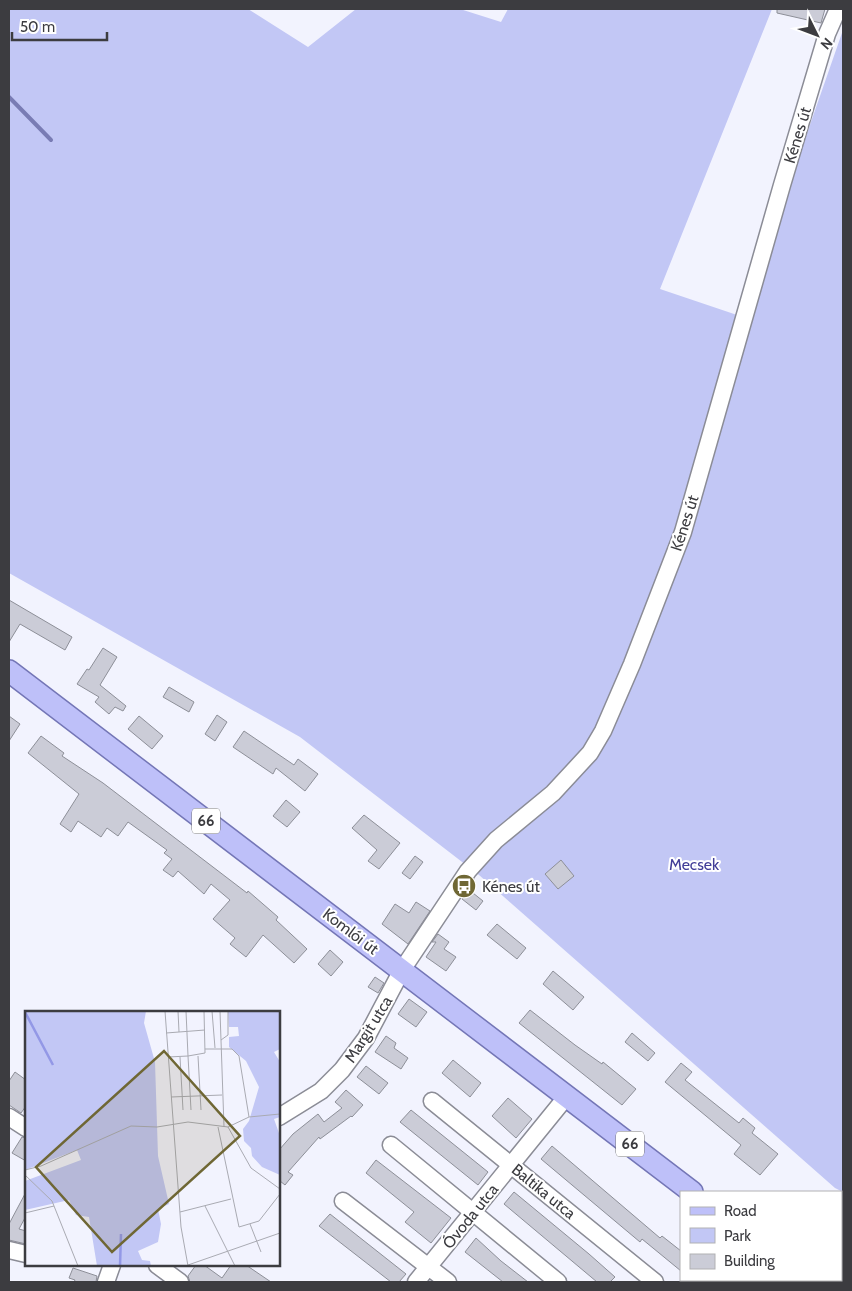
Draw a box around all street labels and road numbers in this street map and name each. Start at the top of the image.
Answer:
street label: Kénes út [780,104,815,166]
street label: Kénes út [667,492,703,554]
road number: 66 [192,808,220,834]
street label: Komlói út [319,904,383,959]
street label: Margit utca [341,992,396,1066]
road number: 66 [616,1132,644,1156]
street label: Baltika utca [508,1160,580,1223]
street label: Óvoda utca [439,1180,502,1252]

